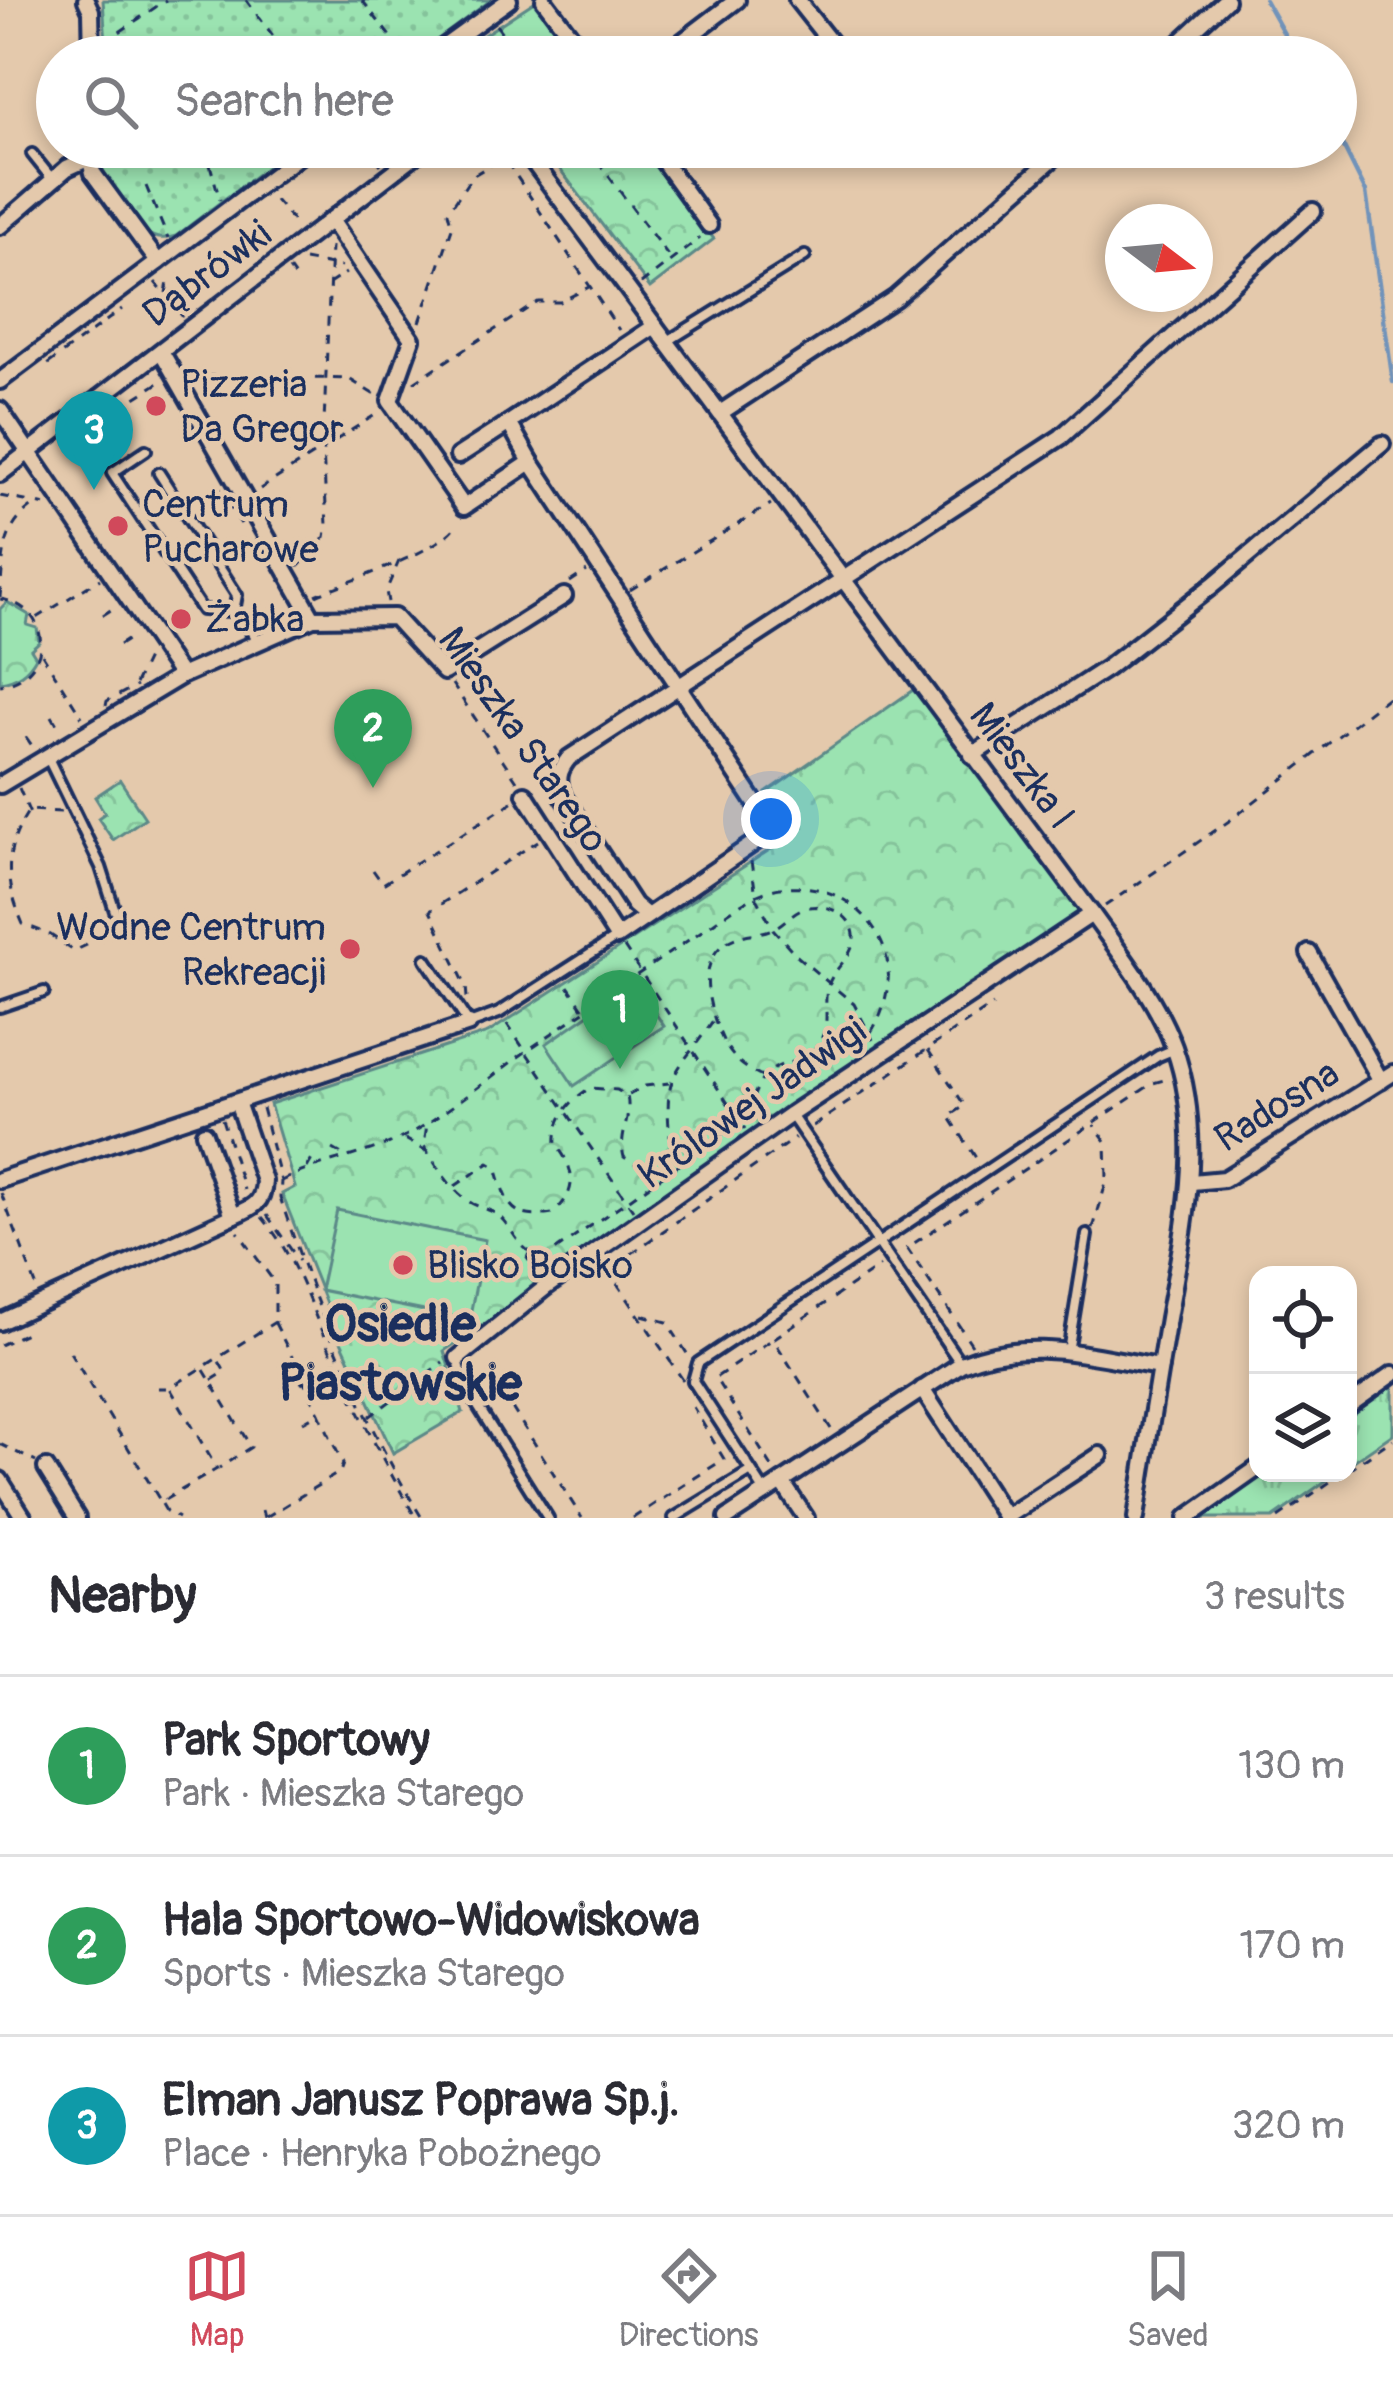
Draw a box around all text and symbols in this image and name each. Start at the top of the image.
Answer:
search box [36,36,1357,168]
icon: search [78,69,144,135]
text: Search here [174,74,394,130]
north arrow [1105,204,1213,312]
street label: Dąbrówki [133,210,281,338]
place label: Pizzeria Da Gregor [180,360,344,454]
pin: 3 [55,391,133,490]
marker: Pizzeria Da Gregor [143,393,169,419]
place label: Centrum Pucharowe [142,480,319,574]
marker: Centrum Pucharowe [105,513,131,539]
place label: Żabka [205,595,304,644]
marker: Żabka [168,606,194,632]
street label: Mieszka Starego [427,618,619,862]
pin: 2 [334,689,412,788]
street label: Mieszka I [959,693,1085,839]
your location [741,789,801,849]
place label: Wodne Centrum Rekreacji [56,903,326,997]
marker: Wodne Centrum Rekreacji [337,936,363,962]
pin: 1 [581,970,659,1069]
street label: Królowej Jadwigi [628,1006,876,1200]
street label: Radosna [1206,1049,1348,1163]
place label: Blisko Boisko [427,1241,633,1290]
marker: Blisko Boisko [390,1252,416,1278]
map controls [1249,1266,1357,1482]
button: locate [1249,1266,1357,1374]
district label: Osiedle Piastowskie [278,1293,523,1416]
button: layers [1249,1374,1357,1482]
text: Nearby [48,1564,196,1628]
text: 3 results [1204,1572,1345,1621]
text: Park Sportowy [162,1713,430,1769]
text: 1 [79,1741,95,1790]
text: 130 m [1238,1741,1345,1790]
text: Park · Mieszka Starego [162,1769,524,1818]
text: Hala Sportowo-Widowiskowa [162,1893,700,1949]
text: 2 [76,1921,98,1970]
text: 170 m [1239,1921,1345,1970]
text: Sports · Mieszka Starego [162,1949,565,1998]
text: Elman Janusz Poprawa Sp.j. [162,2073,680,2129]
text: 3 [76,2101,98,2150]
text: 320 m [1232,2101,1345,2150]
text: Place · Henryka Pobożnego [162,2129,601,2178]
tab: Map [184,2243,250,2356]
tab: Directions [619,2243,759,2356]
tab: Saved [1127,2243,1209,2356]

